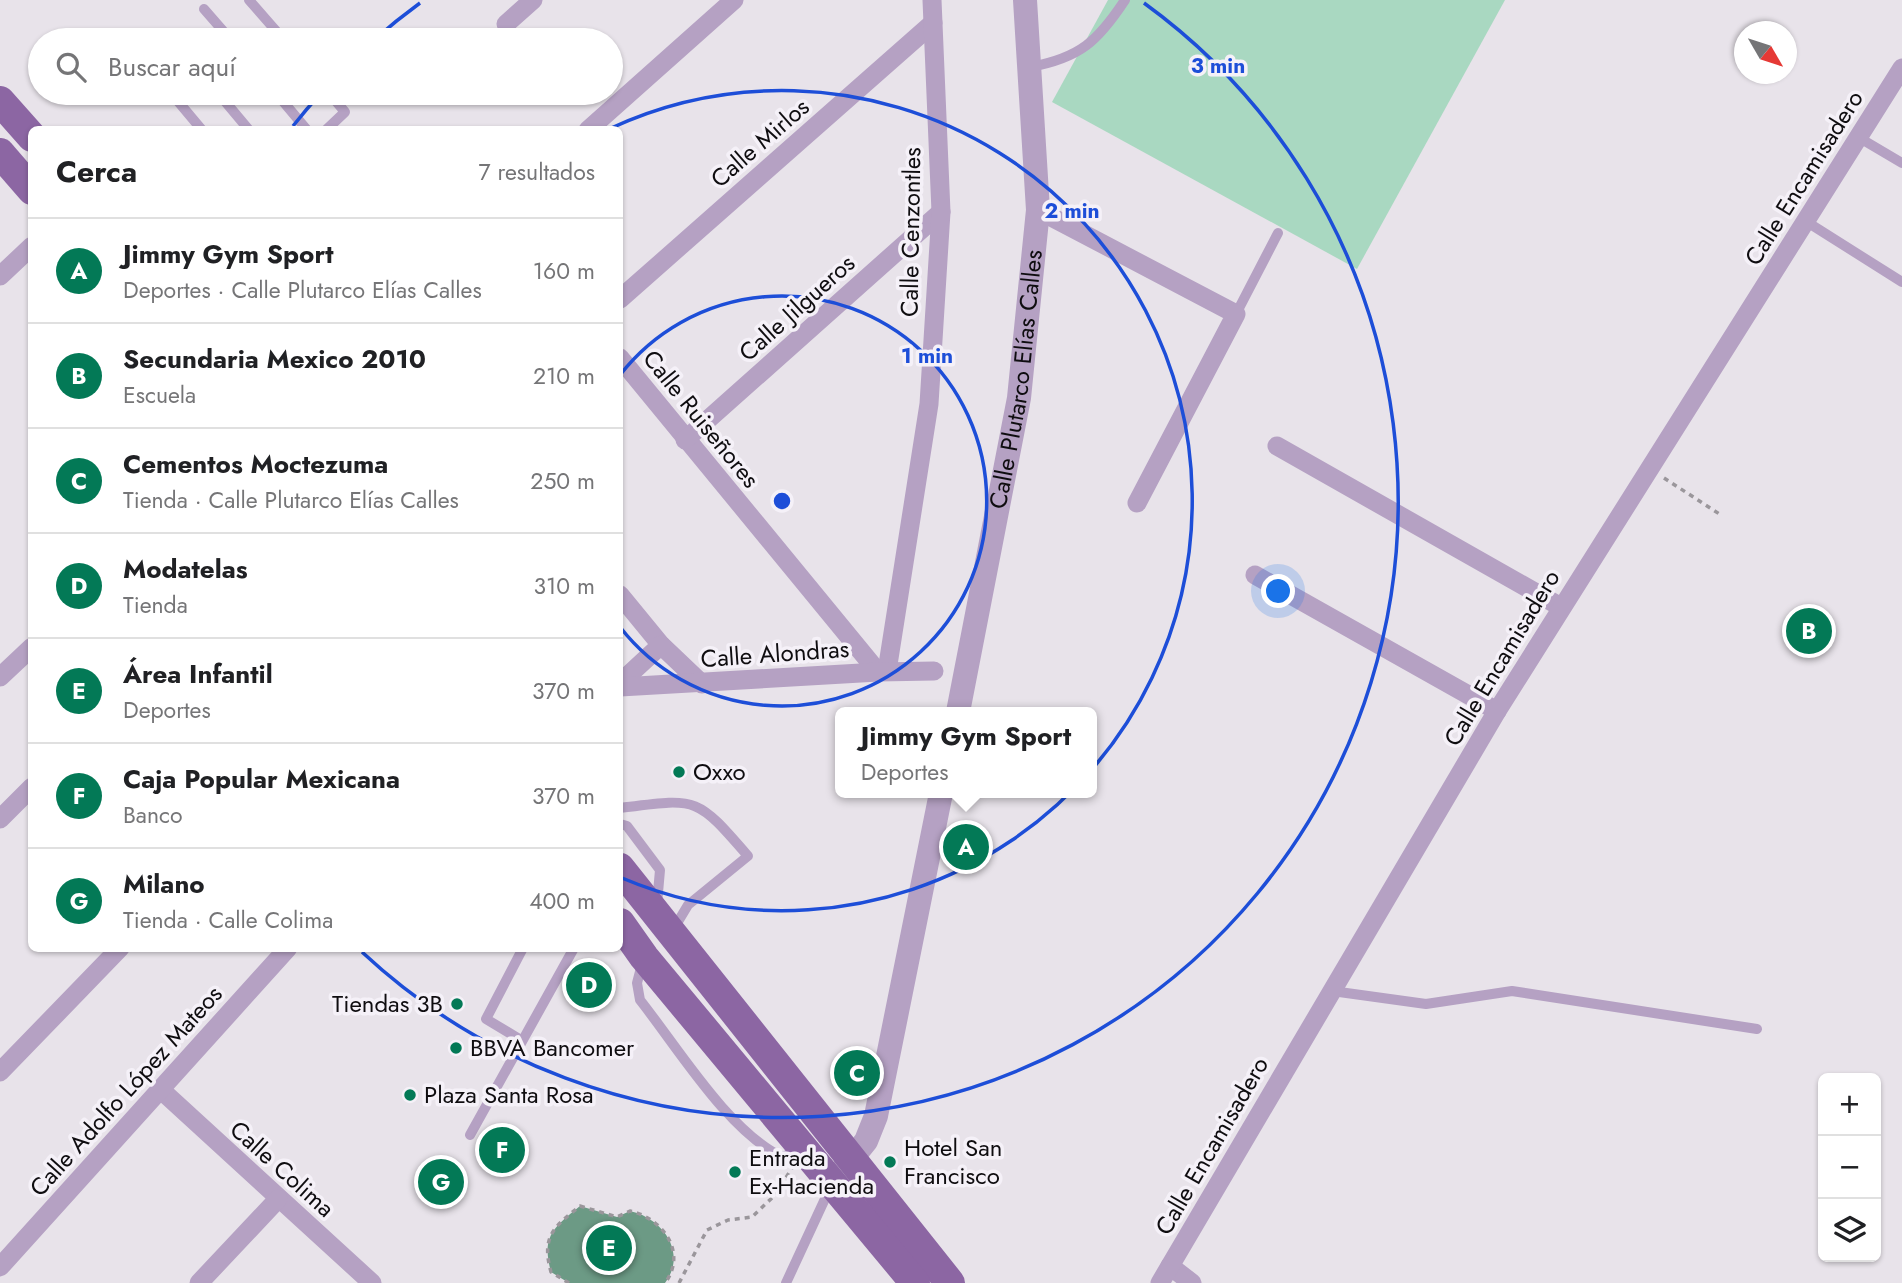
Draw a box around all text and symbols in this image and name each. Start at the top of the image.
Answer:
north arrow [1734,21,1797,84]
search box [28,28,623,105]
icon: search [52,48,90,86]
text: Buscar aquí [108,48,236,86]
text: 3 min [1191,51,1245,81]
street label: Calle Encamisadero [1736,83,1872,272]
street label: Calle Mirlos [703,90,817,195]
street label: Calle Cenzontles [892,147,929,317]
text: Cerca [56,150,137,193]
text: 7 resultados [478,155,595,189]
text: 2 min [1044,196,1100,226]
text: Jimmy Gym Sport [123,235,333,273]
street label: Calle Jilgueros [731,246,862,369]
street label: Calle Plutarco Elías Calles [980,248,1051,512]
text: A [71,254,87,288]
text: 160 m [533,254,595,288]
text: Deportes · Calle Plutarco Elías Calles [123,273,482,307]
text: Secundaria Mexico 2010 [123,340,426,378]
text: 1 min [901,341,953,371]
street label: Calle Ruiseñores [635,342,768,495]
text: B [71,359,87,393]
text: 210 m [533,359,595,393]
text: Escuela [123,378,196,412]
text: Cementos Moctezuma [123,445,388,483]
text: C [71,464,87,498]
text: 250 m [530,464,595,498]
text: Tienda · Calle Plutarco Elías Calles [123,483,459,517]
centre of rings [770,489,794,513]
text: Modatelas [123,550,248,588]
street label: Calle Encamisadero [1435,563,1568,753]
text: D [71,569,87,603]
text: 310 m [533,569,595,603]
your location [1261,574,1295,608]
text: Tienda [123,588,188,622]
pin: B [1786,605,1832,657]
street label: Calle Alondras [700,631,850,676]
text: Área Infantil [123,655,273,693]
text: E [72,674,86,708]
text: 370 m [532,674,595,708]
text: Deportes [123,693,211,727]
popup [835,707,1097,798]
text: Jimmy Gym Sport [861,717,1071,755]
place label: Oxxo [693,754,746,789]
text: Deportes [861,755,948,789]
text: Caja Popular Mexicana [123,760,400,798]
marker: Oxxo [671,764,687,780]
text: F [73,779,85,813]
text: 370 m [532,779,595,813]
text: Banco [123,798,183,832]
pin: A [943,821,989,873]
text: Milano [123,865,205,903]
text: G [70,884,88,918]
text: 400 m [529,884,595,918]
text: Tienda · Calle Colima [123,903,333,937]
pin: D [566,959,612,1011]
street label: Calle Adolfo López Mateos [21,977,230,1204]
place label: Tiendas 3B [332,986,443,1021]
marker: Tiendas 3B [449,996,465,1012]
place label: BBVA Bancomer [470,1030,635,1065]
marker: BBVA Bancomer [448,1040,464,1056]
pin: C [834,1047,880,1099]
street label: Calle Encamisadero [1146,1050,1277,1241]
map controls [1818,1073,1881,1262]
button: + [1818,1073,1881,1136]
place label: Plaza Santa Rosa [424,1077,594,1112]
marker: Plaza Santa Rosa [402,1087,418,1103]
street label: Calle Colima [222,1112,342,1225]
pin: F [479,1124,525,1176]
place label: Hotel San Francisco [904,1130,1002,1193]
button: − [1818,1136,1881,1199]
place label: Entrada Ex-Hacienda [749,1140,874,1203]
marker: Hotel San Francisco [882,1154,898,1170]
pin: G [418,1156,464,1208]
marker: Entrada Ex-Hacienda [727,1164,743,1180]
button: layers [1818,1199,1881,1262]
pin: E [586,1222,632,1274]

